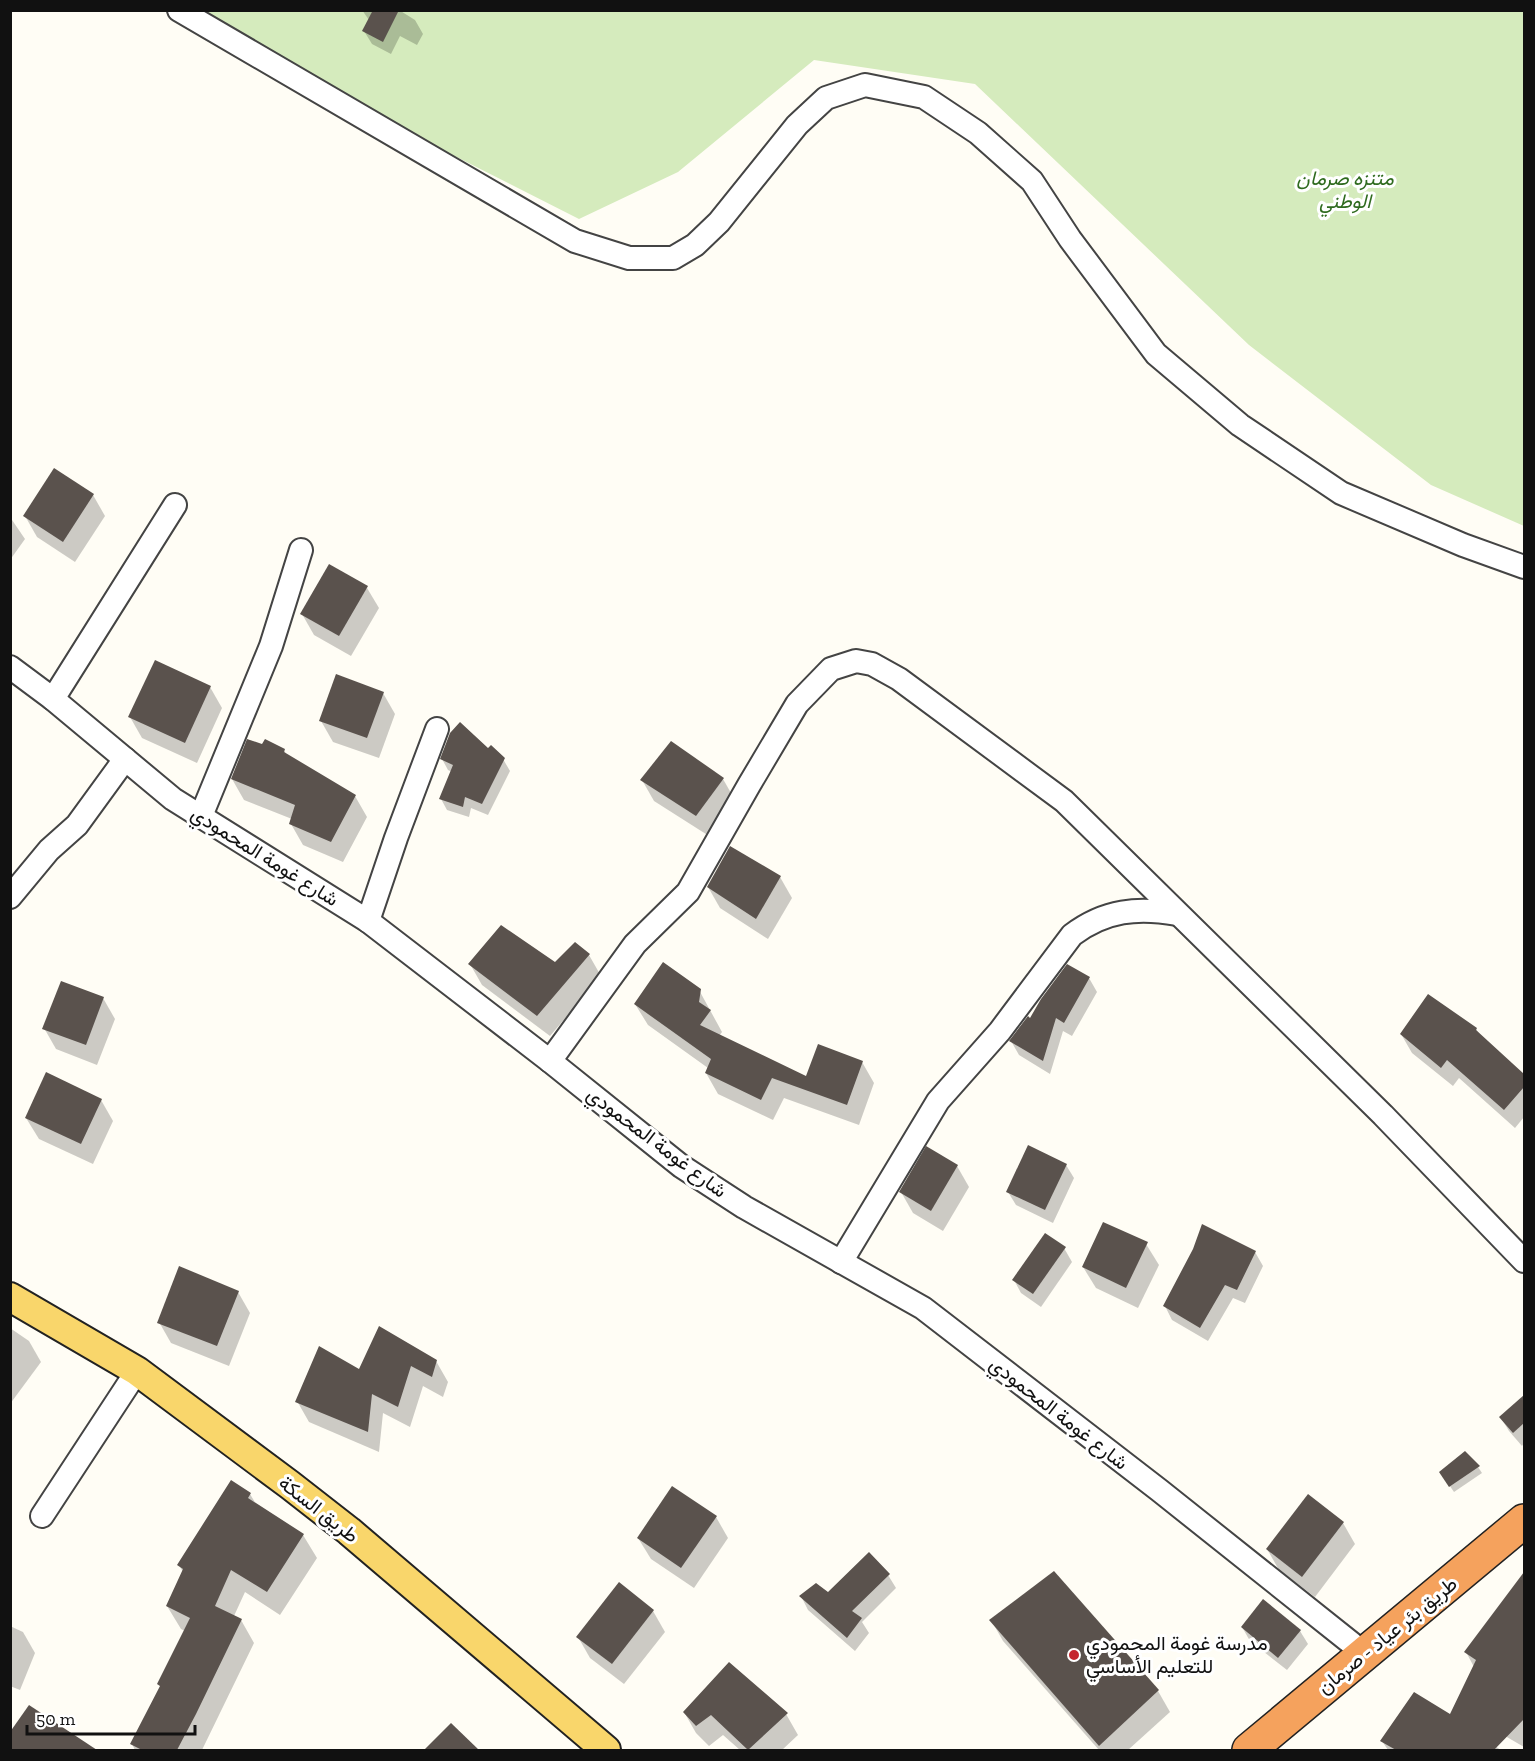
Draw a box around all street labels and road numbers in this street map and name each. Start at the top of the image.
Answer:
street label: شارع غومة المحمودي [184,801,343,915]
street label: شارع غومة المحمودي [579,1081,732,1206]
street label: شارع غومة المحمودي [982,1351,1133,1478]
street label: طريق السكة [274,1470,364,1548]
street label: طريق بئر عياد - صرمان [1312,1571,1462,1700]

